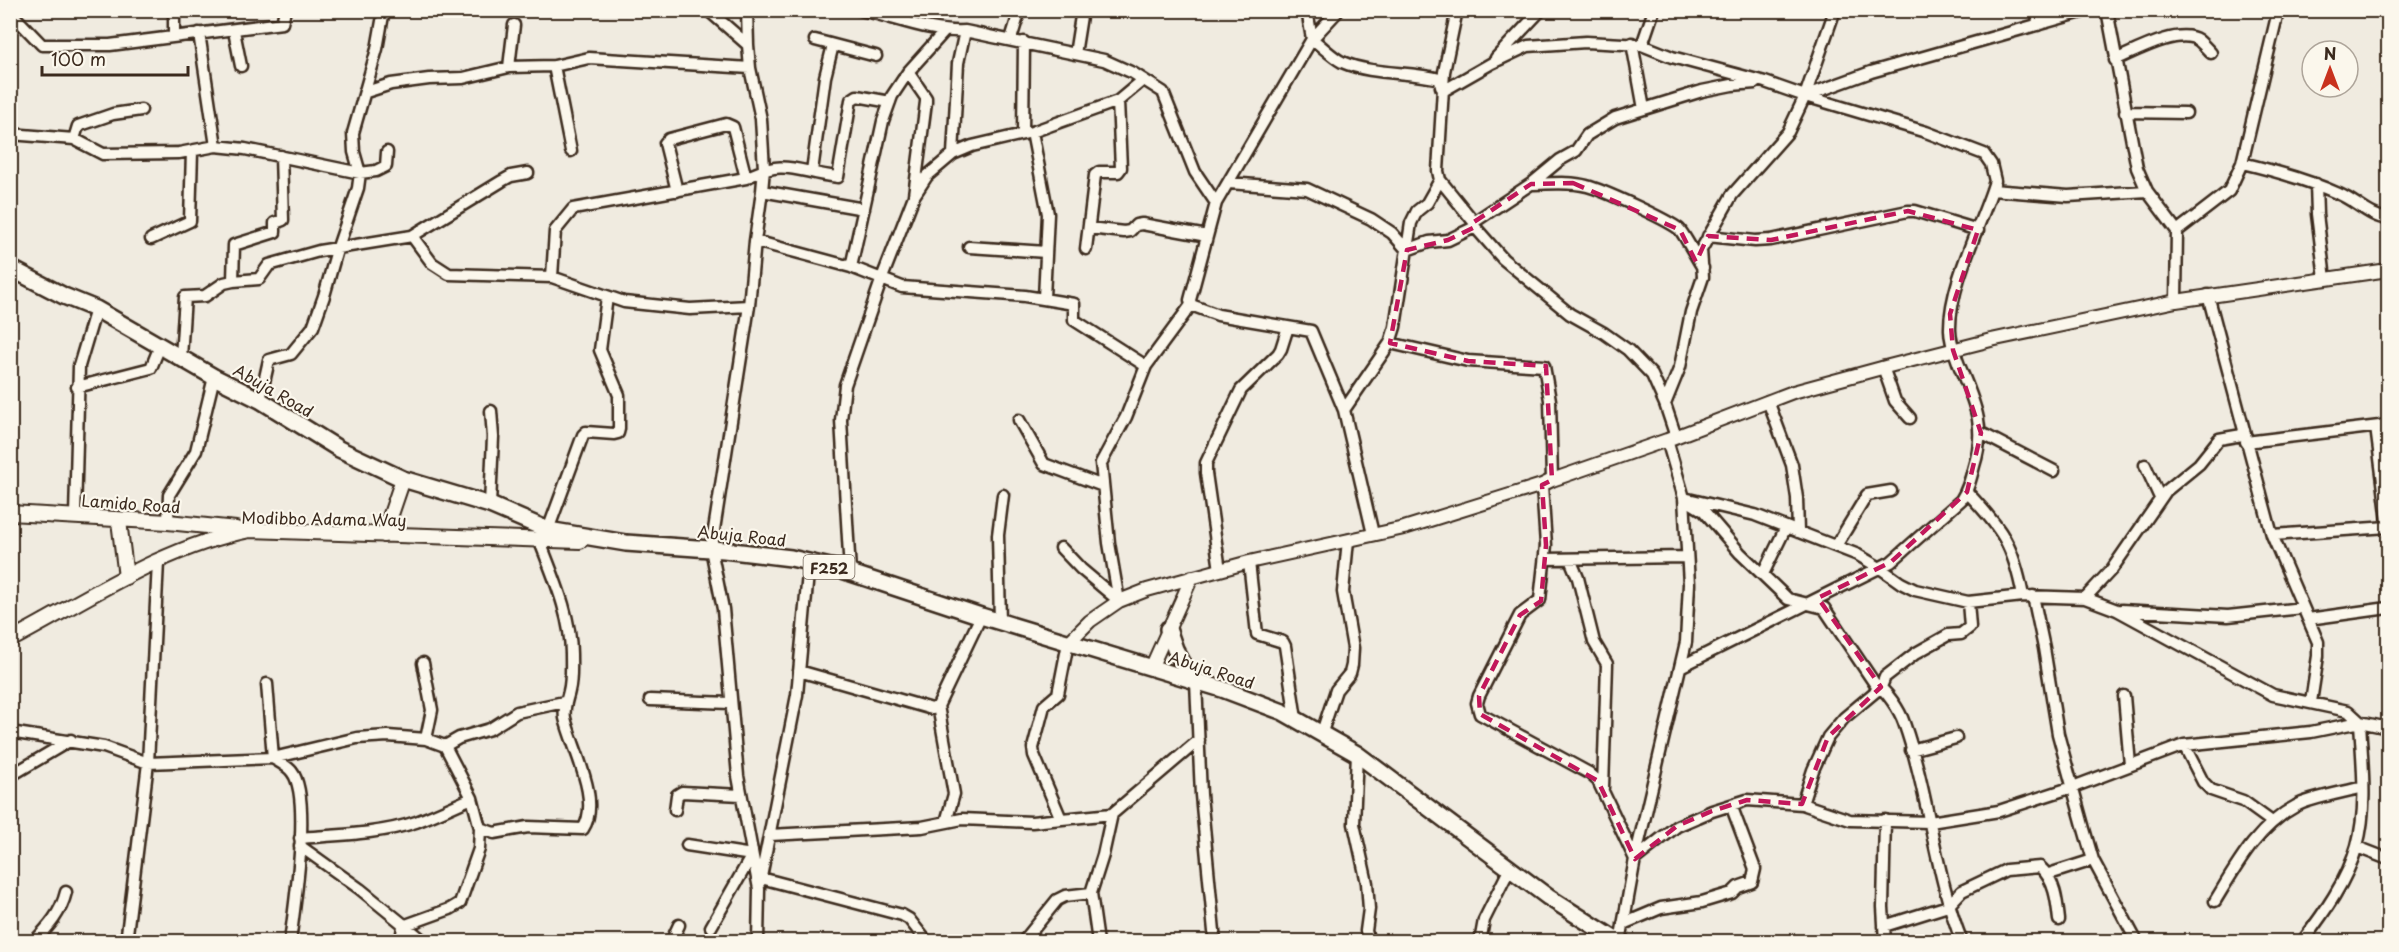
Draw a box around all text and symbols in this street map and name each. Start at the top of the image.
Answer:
scale bar [42,39,188,77]
north arrow [2300,39,2360,99]
text: N [2324,41,2336,65]
text: 100 m [51,45,106,72]
street label: Abuja Road [230,357,318,423]
street label: Lamido Road [81,488,181,518]
street label: Modibbo Adama Way [241,505,407,531]
street label: Abuja Road [697,518,787,552]
road number: F252 [804,555,854,579]
street label: Abuja Road [1166,644,1258,694]

